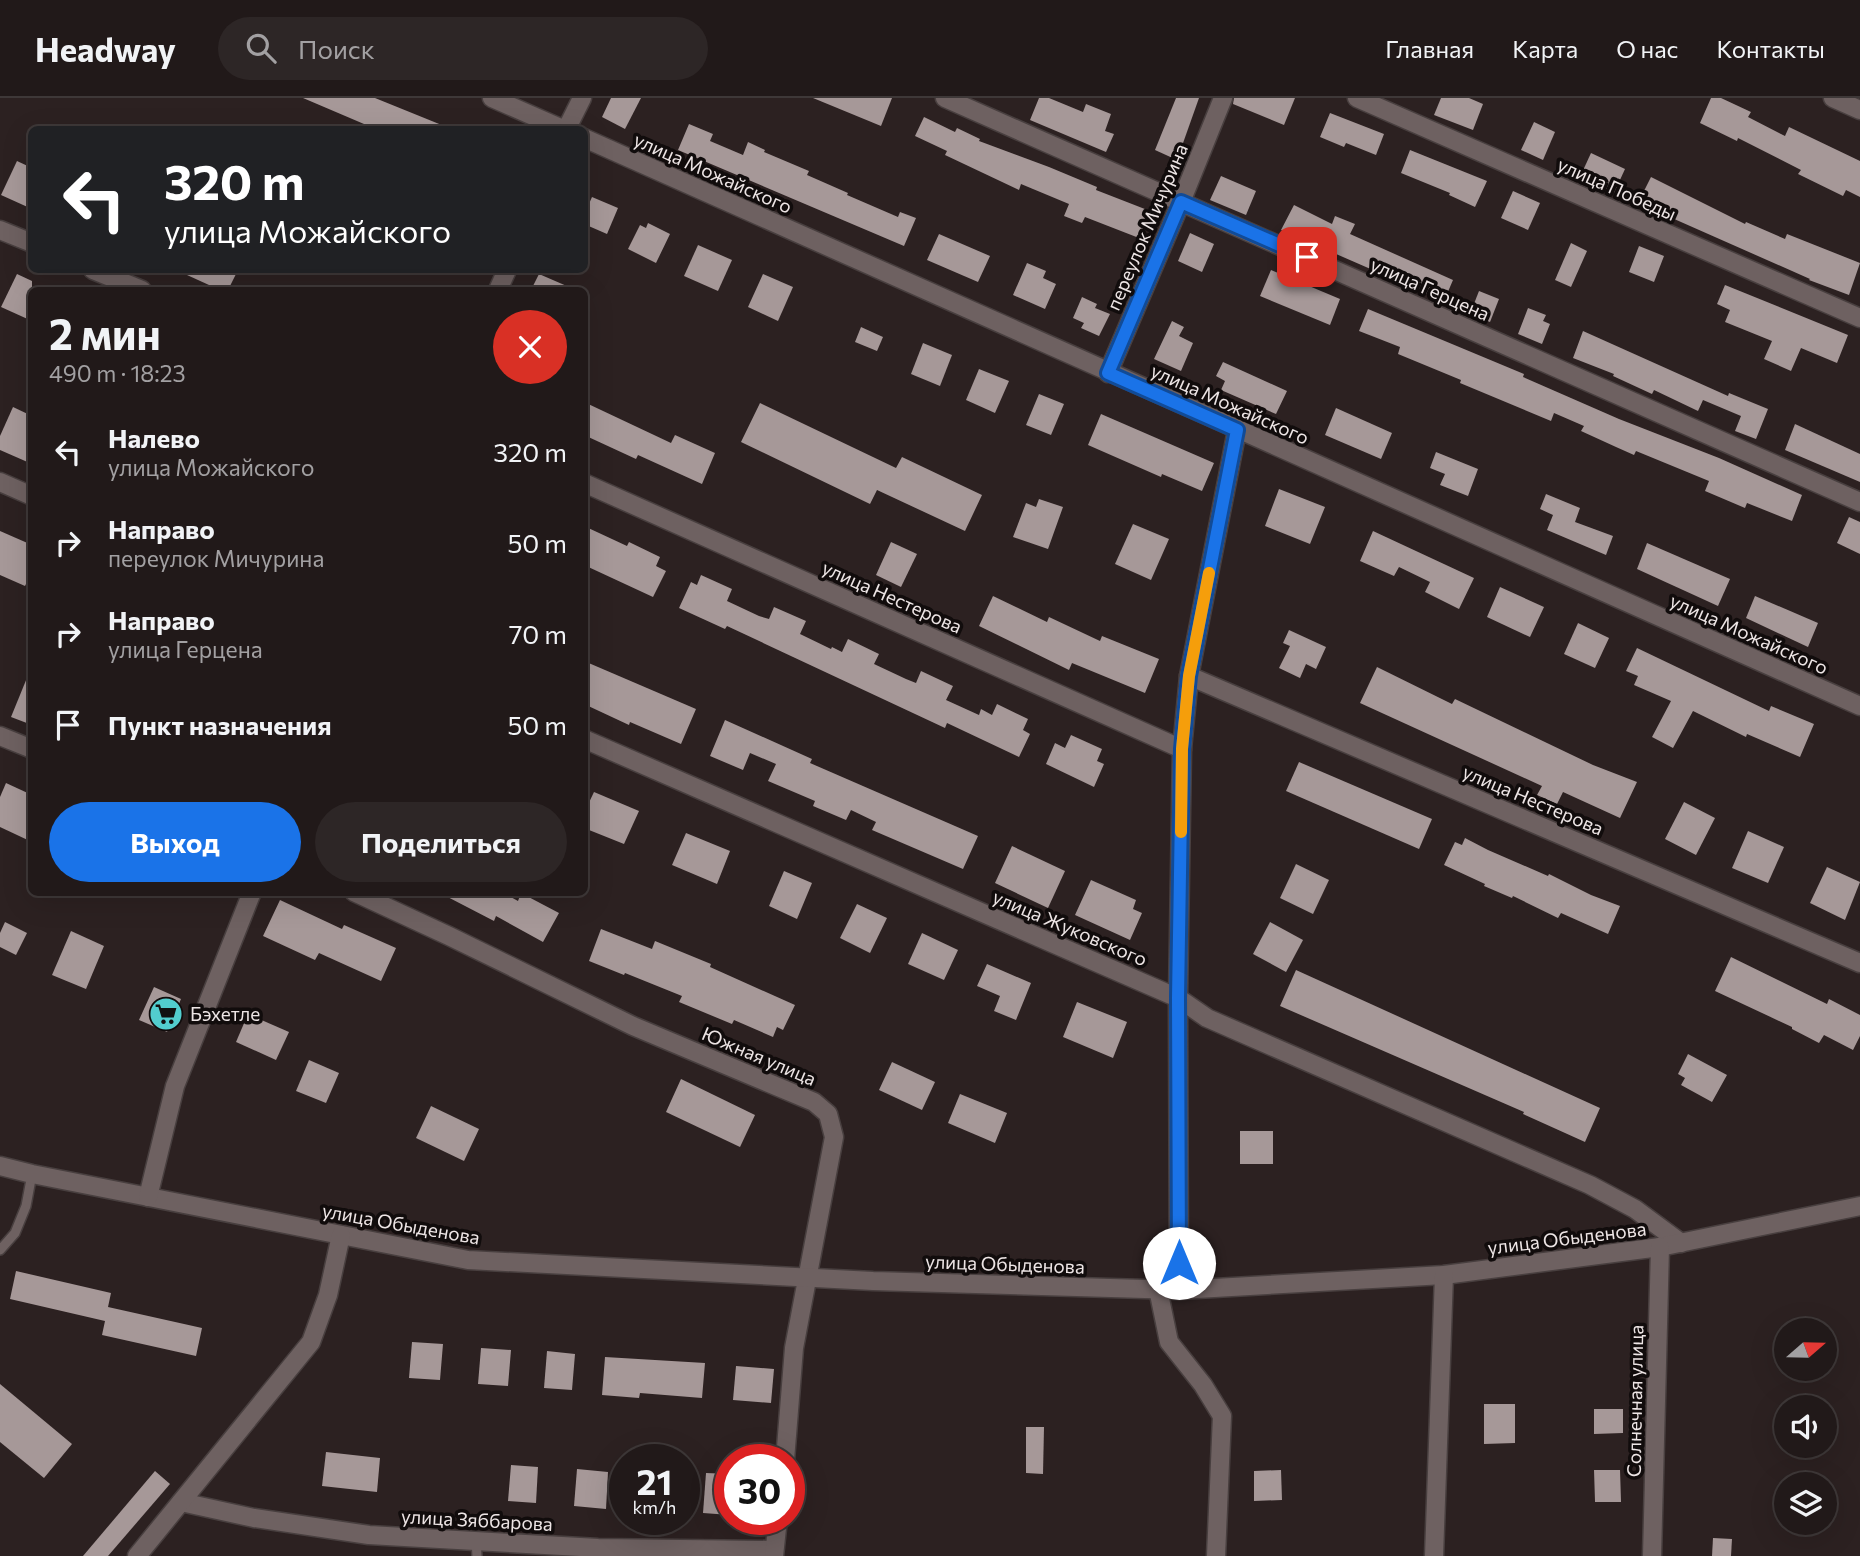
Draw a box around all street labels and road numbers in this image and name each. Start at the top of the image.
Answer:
street label: улица Можайского [631,127,796,218]
street label: переулок Мичурина [1101,140,1192,314]
street label: улица Победы [1554,152,1680,225]
street label: улица Герцена [1367,252,1493,325]
street label: улица Можайского [1148,358,1313,449]
street label: улица Нестерова [819,555,966,638]
street label: улица Можайского [1667,588,1832,679]
street label: улица Нестерова [1459,760,1607,840]
street label: улица Жуковского [989,885,1151,970]
street label: Южная улица [699,1021,820,1090]
street label: улица Обыденова [320,1198,482,1249]
street label: улица Обыденова [1486,1216,1648,1259]
street label: улица Обыденова [925,1249,1085,1278]
street label: Солнечная улица [1622,1325,1647,1477]
street label: улица Зяббарова [401,1504,553,1535]

